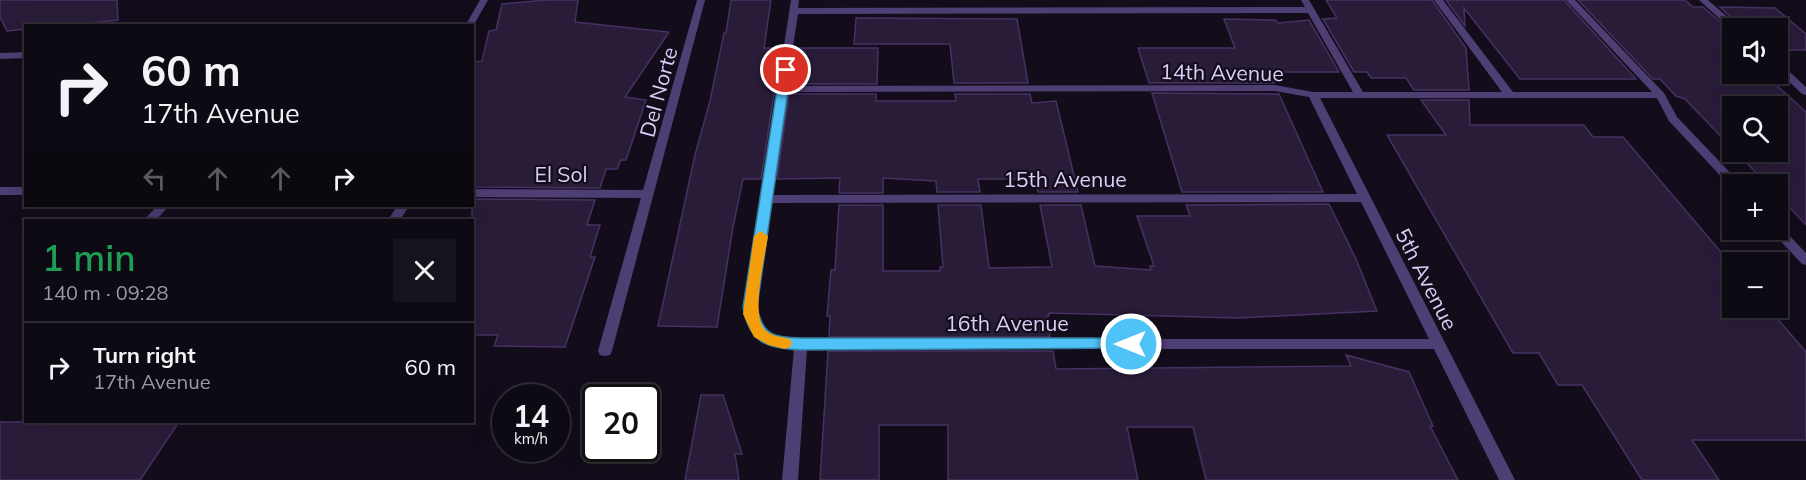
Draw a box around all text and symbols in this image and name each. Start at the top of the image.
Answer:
map controls [1722,18,1788,318]
button: sound [1722,18,1788,84]
text: 60 m [141,44,241,97]
street label: Del Norte [634,44,682,140]
pin [760,44,811,95]
icon: right [42,48,120,126]
icon: arrive [769,53,802,86]
street label: 14th Avenue [1160,58,1284,86]
text: 17th Avenue [141,96,300,130]
button: search [1722,96,1788,162]
street label: El Sol [535,161,587,187]
icon: left [138,162,171,195]
icon: ahead [201,162,234,195]
icon: ahead [264,162,297,195]
icon: right [327,162,360,195]
street label: 15th Avenue [1003,166,1127,192]
button: + [1722,174,1788,240]
street label: 5th Avenue [1390,224,1464,334]
text: 1 min [42,235,136,280]
button: close [393,239,456,302]
button: − [1722,252,1788,318]
text: 140 m · 09:28 [42,280,168,305]
street label: 16th Avenue [945,310,1069,336]
position arrow [1099,312,1163,376]
text: Turn right [93,341,196,369]
icon: right [42,351,75,384]
text: 60 m [405,353,456,381]
text: 17th Avenue [93,369,211,394]
speed limit sign: 20 [582,384,660,462]
text: 14 [513,397,549,435]
text: km/h [514,429,548,448]

